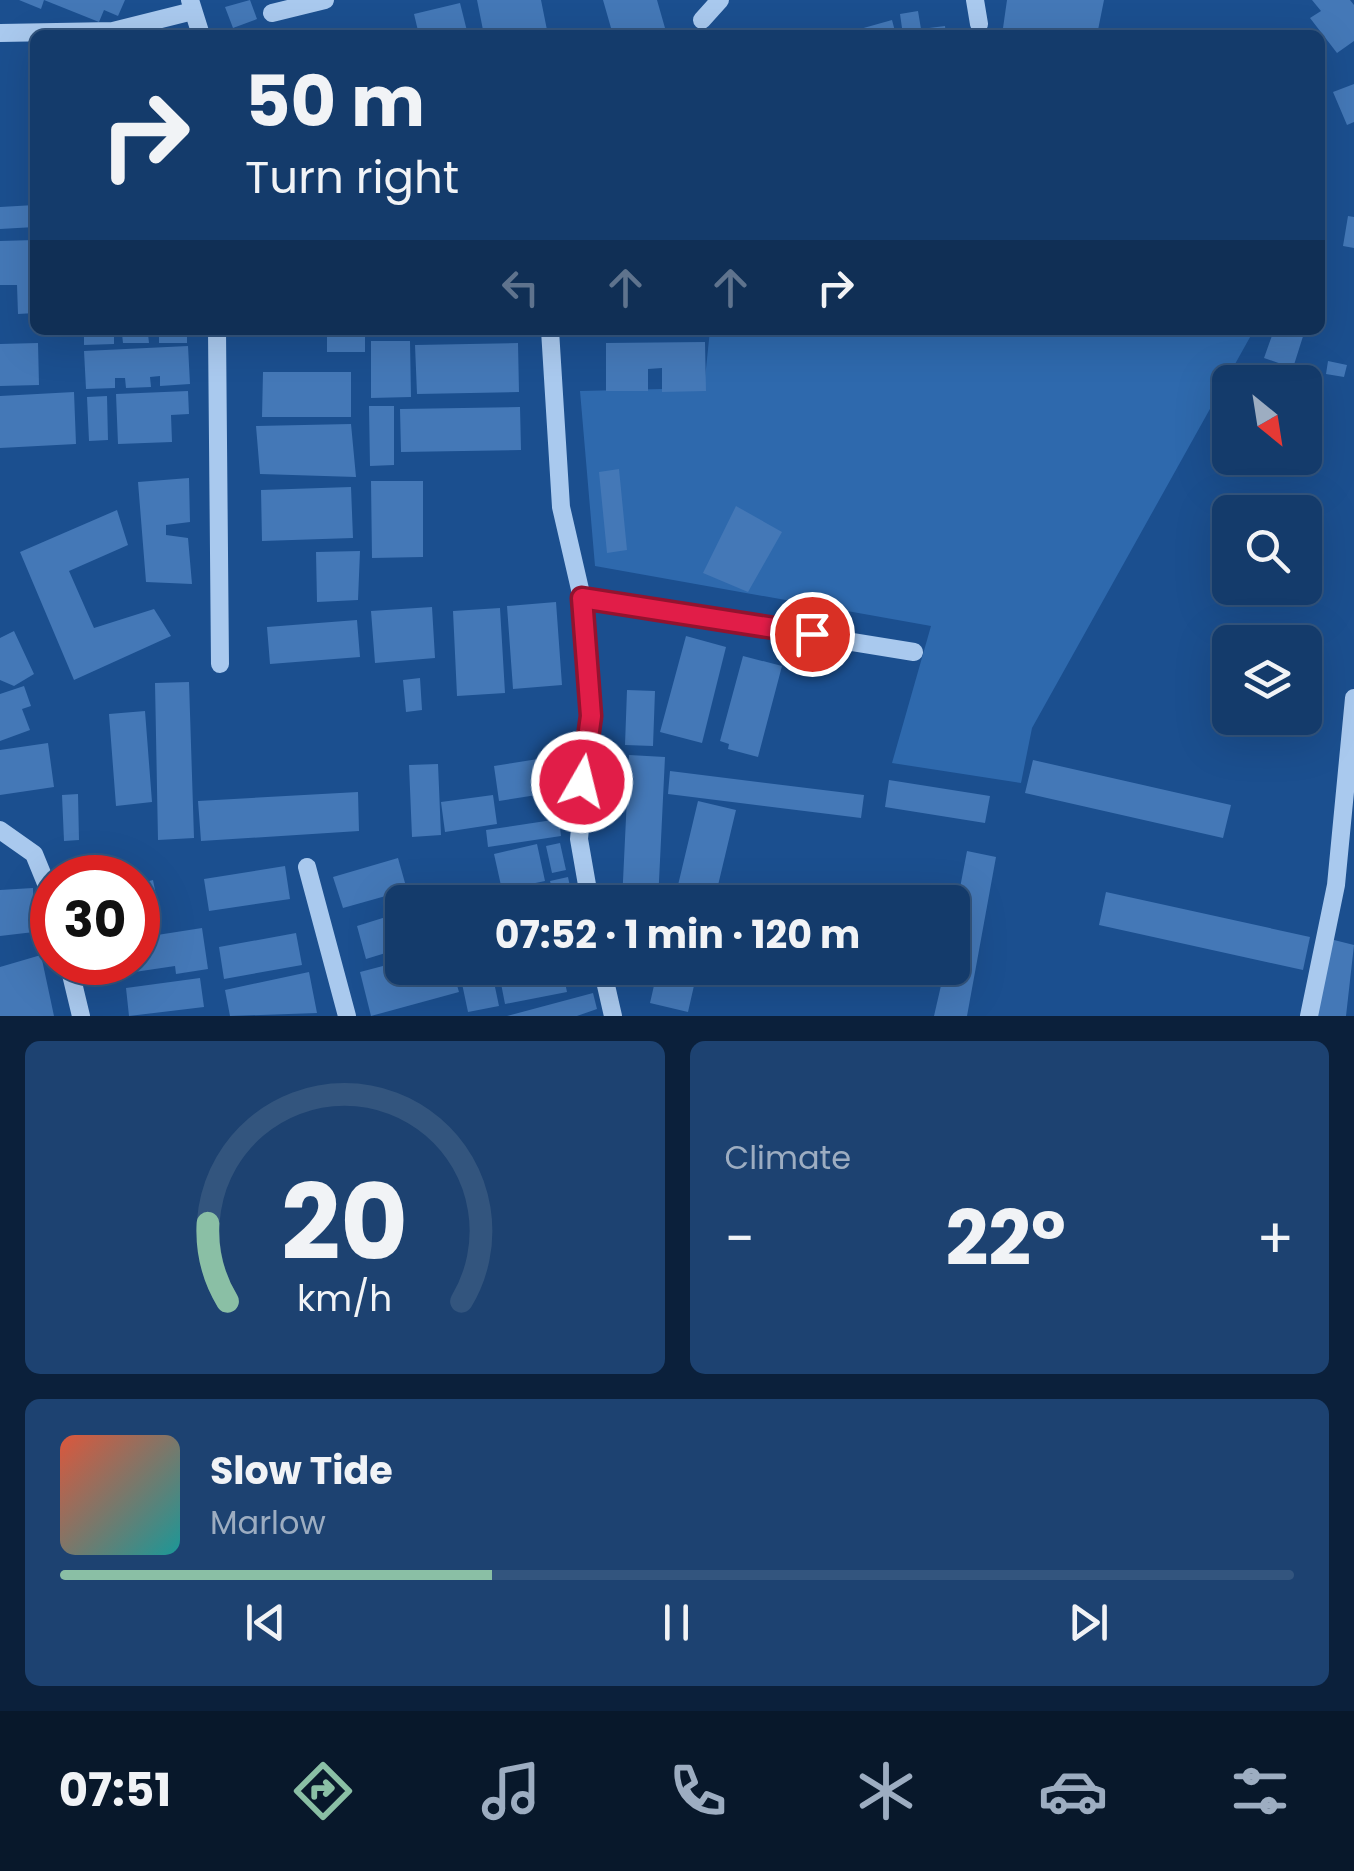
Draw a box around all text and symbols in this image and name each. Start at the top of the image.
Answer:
text: 50 m [245,52,425,151]
icon: right [80,70,210,200]
text: Turn right [245,146,459,209]
icon: left [493,260,548,315]
icon: ahead [598,260,653,315]
icon: ahead [703,260,758,315]
icon: right [808,260,863,315]
north arrow [1212,365,1322,475]
map controls [1212,365,1322,735]
button: search [1212,495,1322,605]
pin [770,592,855,677]
icon: arrive [785,607,840,662]
button: layers [1212,625,1322,735]
position arrow [530,730,634,834]
speed limit sign: 30 [30,855,160,985]
text: 07:52 · 1 min · 120 m [495,908,860,961]
text: Climate [725,1135,851,1180]
text: 20 [281,1150,408,1295]
text: 22° [945,1186,1066,1291]
text: − [725,1200,755,1277]
text: + [1256,1200,1294,1277]
text: km/h [297,1273,392,1324]
text: Slow Tide [210,1444,393,1497]
text: Marlow [210,1500,326,1545]
icon: previous [238,1595,293,1650]
icon: pause [649,1595,704,1650]
icon: next [1061,1595,1116,1650]
icon: directions [288,1756,358,1826]
icon: music [476,1756,546,1826]
icon: phone [663,1756,733,1826]
icon: climate [851,1756,921,1826]
icon: car [1038,1756,1108,1826]
icon: filters [1225,1756,1295,1826]
text: 07:51 [59,1759,171,1822]

